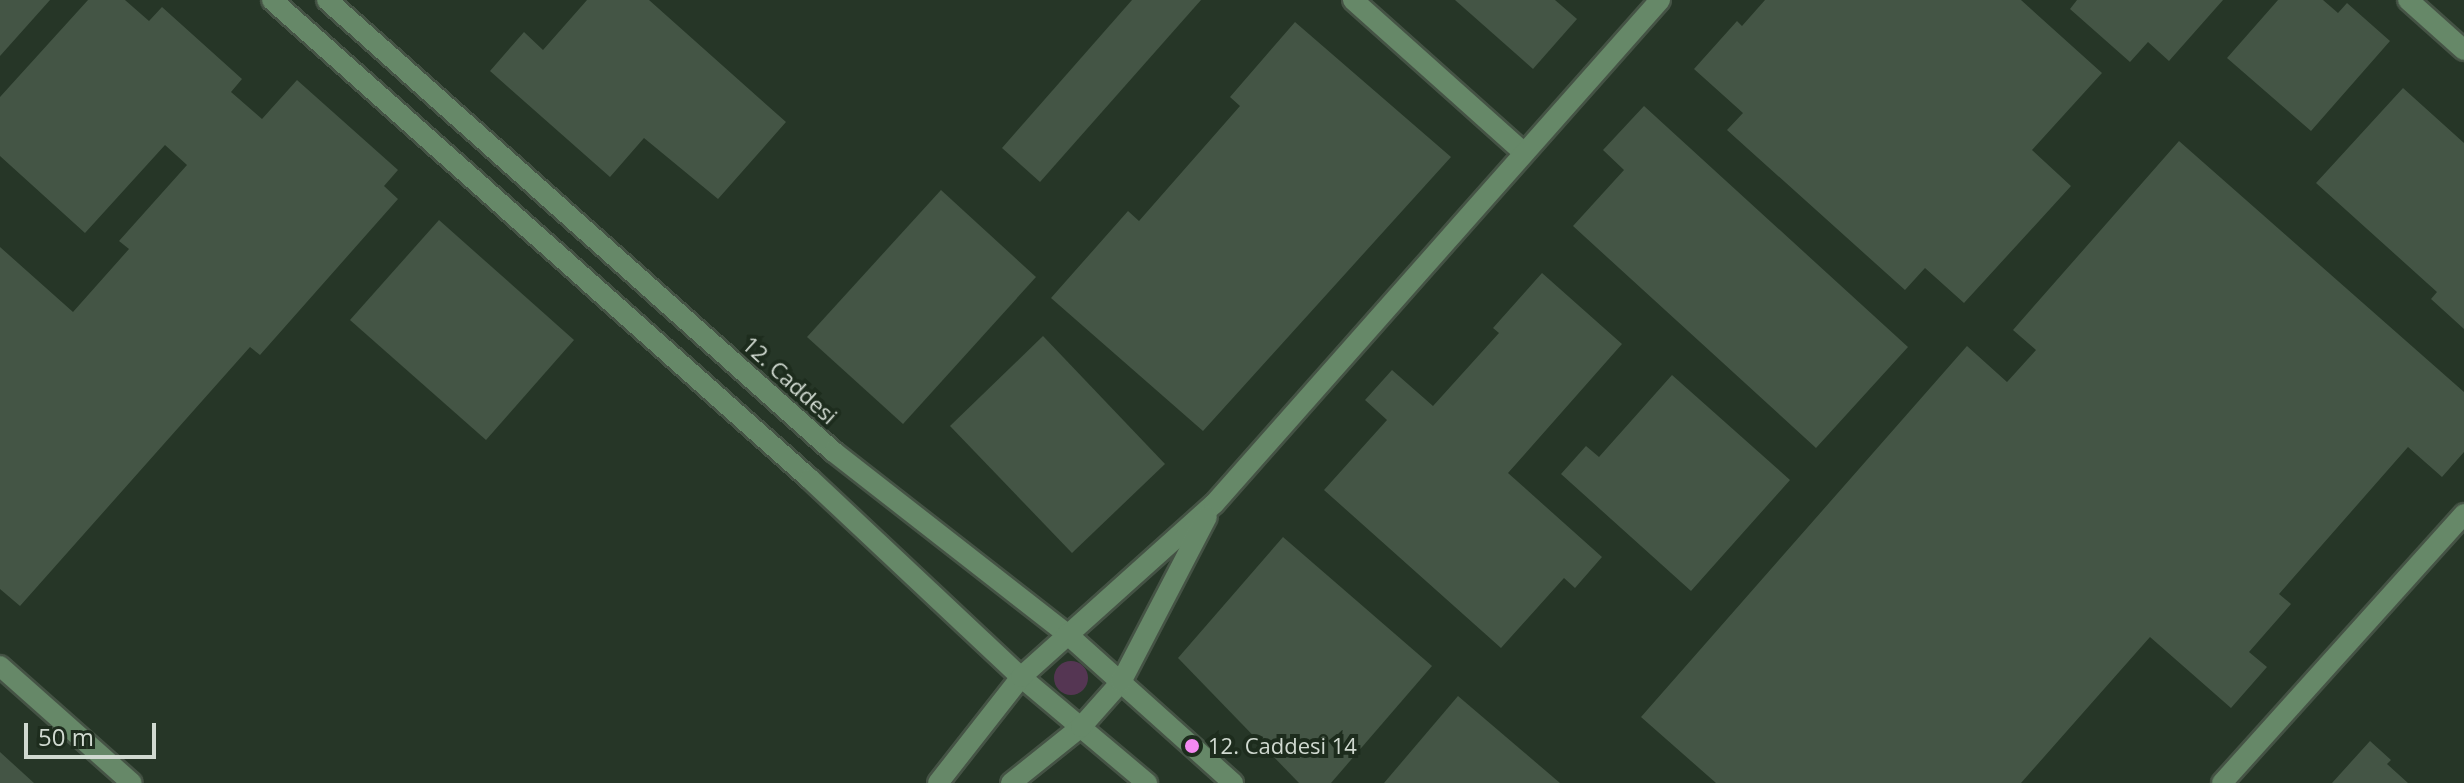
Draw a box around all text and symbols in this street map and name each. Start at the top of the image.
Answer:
street label: 12. Caddesi [737,331,843,429]
scale bar [28,707,160,757]
text: 50 m [38,720,94,753]
place label: 12. Caddesi 14 [1208,733,1357,759]
marker: 12. Caddesi 14 [1183,737,1201,755]

